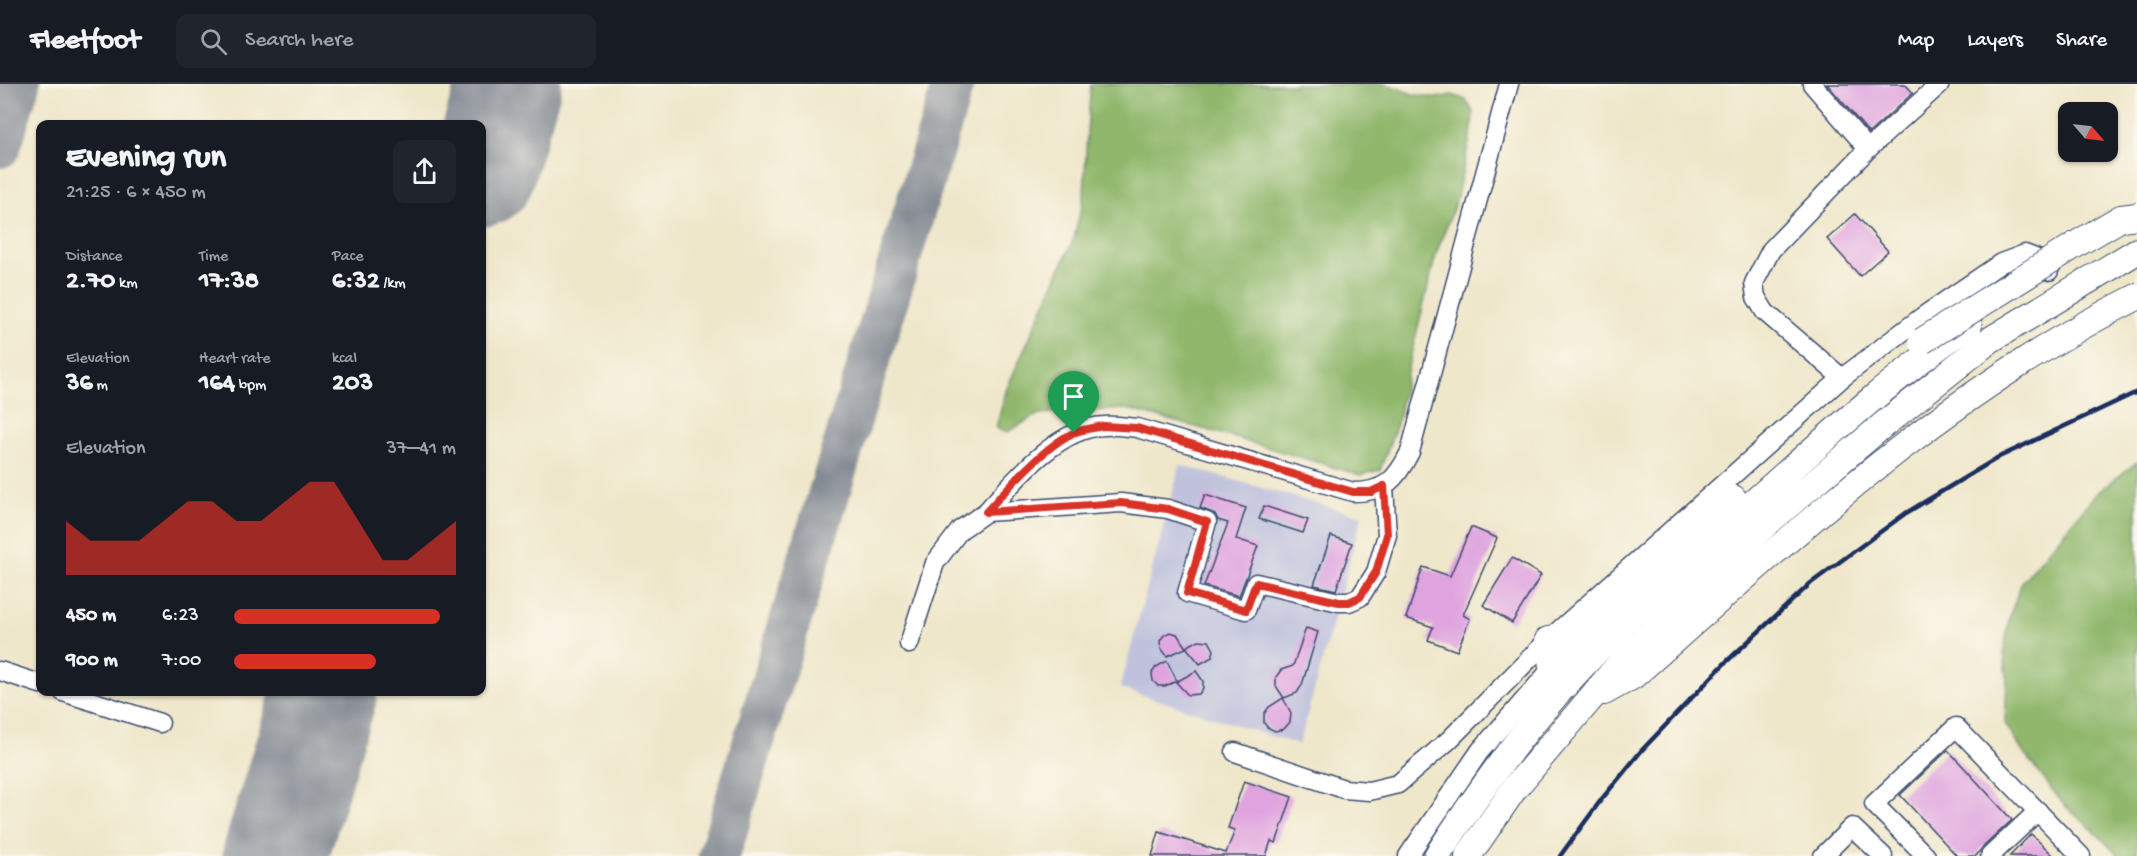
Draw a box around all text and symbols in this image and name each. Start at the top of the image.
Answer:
search box [176,14,596,68]
text: Fleetfoot [30,25,140,58]
icon: search [197,25,230,58]
text: Search here [245,28,353,54]
text: Map [1898,29,1934,54]
text: Layers [1967,29,2023,54]
text: Share [2056,29,2107,54]
north arrow [2058,102,2118,162]
map controls [2058,102,2118,162]
text: Evening run [66,140,226,178]
button: share [393,140,456,203]
text: 21:25 · 6 × 450 m [66,182,206,205]
text: Distance [66,248,123,267]
text: Time [199,248,228,267]
text: Pace [332,248,363,267]
text: 2.70 [66,267,115,298]
text: 17:38 [199,267,259,298]
text: 6:32 [332,267,380,298]
text: km [115,275,137,294]
text: /km [380,275,406,294]
text: Elevation [66,350,130,369]
text: Heart rate [199,350,271,369]
text: kcal [332,350,357,369]
text: 36 [66,369,93,400]
text: 164 [199,369,235,400]
text: 203 [332,369,373,400]
pin [1048,371,1099,433]
text: m [93,377,108,396]
text: bpm [235,377,266,396]
icon: arrive [1057,380,1090,413]
text: Elevation [66,438,146,461]
text: 37–41 m [386,438,456,461]
text: 450 m [66,605,116,628]
text: 6:23 [162,605,199,628]
text: 900 m [66,650,118,673]
text: 7:00 [162,650,201,673]

